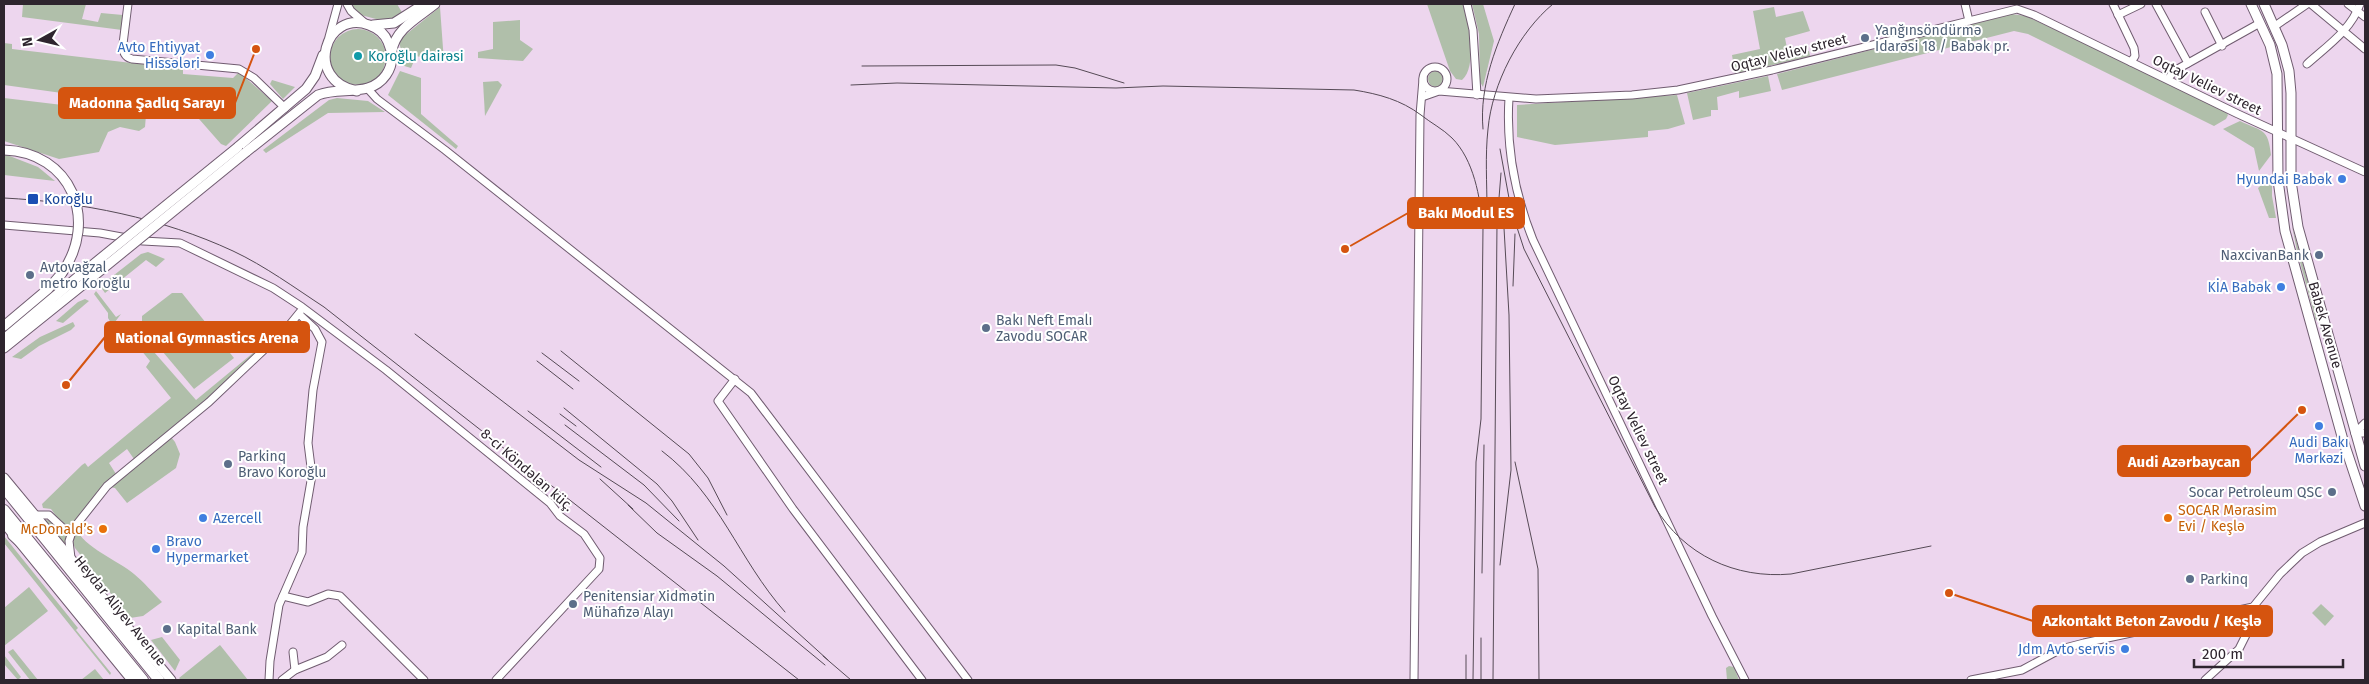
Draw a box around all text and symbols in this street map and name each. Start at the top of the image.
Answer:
north arrow [15,15,65,65]
place label: Yanğınsöndürmə İdarəsi 18 / Babək pr. [1875,22,2010,55]
street label: Oqtay Veliev street [1729,30,1850,76]
marker: Yanğınsöndürmə İdarəsi 18 / Babək pr. [1859,32,1871,44]
text: N [19,36,37,48]
place label: Avto Ehtiyyat Hissәlәri [117,39,201,72]
place label: Koroğlu dairəsi [368,48,464,65]
marker: Avto Ehtiyyat Hissәlәri [204,49,216,61]
marker: Koroğlu dairəsi [352,50,364,62]
street label: Oqtay Veliev street [2150,51,2265,119]
callout: Madonna Şadlıq Sarayı [59,88,235,118]
text: Madonna Şadlıq Sarayı [69,94,225,113]
place label: Hyundai Babək [2236,171,2333,188]
marker: Hyundai Babək [2336,173,2348,185]
place label: Koroğlu [44,191,93,208]
marker: Koroğlu [26,192,40,206]
callout: Bakı Modul ES [1408,198,1524,228]
text: Bakı Modul ES [1418,204,1514,222]
place label: NaxcivanBank [2221,247,2310,264]
marker: NaxcivanBank [2313,249,2325,261]
place label: Avtovağzal metro Koroğlu [40,259,130,292]
marker: Avtovağzal metro Koroğlu [24,269,36,281]
place label: KİA Babək [2208,278,2272,296]
street label: Babek Avenue [2305,280,2345,370]
marker: KİA Babək [2275,281,2287,293]
place label: Bakı Neft Emalı Zavodu SOCAR [996,312,1092,345]
callout: National Gymnastics Arena [105,322,309,352]
marker: Bakı Neft Emalı Zavodu SOCAR [980,322,992,334]
text: National Gymnastics Arena [115,329,299,347]
street label: Oqtay Veliev street [1604,373,1672,488]
marker: Audi Bakı Mərkəzi [2313,420,2325,432]
street label: 8-ci Köndələn küç. [477,425,577,515]
place label: Audi Bakı Mərkəzi [2289,434,2349,467]
callout: Audi Azərbaycan [2118,446,2250,476]
place label: Parkinq Bravo Koroğlu [238,448,326,481]
text: Audi Azərbaycan [2127,453,2240,471]
marker: Parkinq Bravo Koroğlu [222,458,234,470]
place label: Socar Petroleum QSC [2189,484,2322,501]
marker: Socar Petroleum QSC [2326,486,2338,498]
place label: SOCAR Mərasim Evi / Keşlə [2178,502,2277,535]
place label: Azercell [213,510,262,527]
marker: Azercell [197,512,209,524]
marker: SOCAR Mərasim Evi / Keşlə [2162,512,2174,524]
place label: McDonald’s [21,521,93,538]
marker: McDonald’s [97,523,109,535]
place label: Bravo Hypermarket [166,533,249,566]
marker: Bravo Hypermarket [150,543,162,555]
street label: Heydar Aliyev Avenue [70,553,170,669]
place label: Parkinq [2200,571,2248,588]
marker: Parkinq [2184,573,2196,585]
place label: Penitensiar Xidmətin Mühafizə Alayı [583,588,715,621]
marker: Penitensiar Xidmətin Mühafizə Alayı [567,598,579,610]
callout: Azkontakt Beton Zavodu / Keşlə [2033,606,2272,636]
text: Azkontakt Beton Zavodu / Keşlə [2042,612,2262,631]
place label: Kapital Bank [177,621,258,638]
marker: Kapital Bank [161,623,173,635]
scale bar [2194,636,2343,668]
place label: Jdm Avto servis [2018,641,2115,658]
marker: Jdm Avto servis [2119,643,2131,655]
text: 200 m [2202,645,2243,663]

